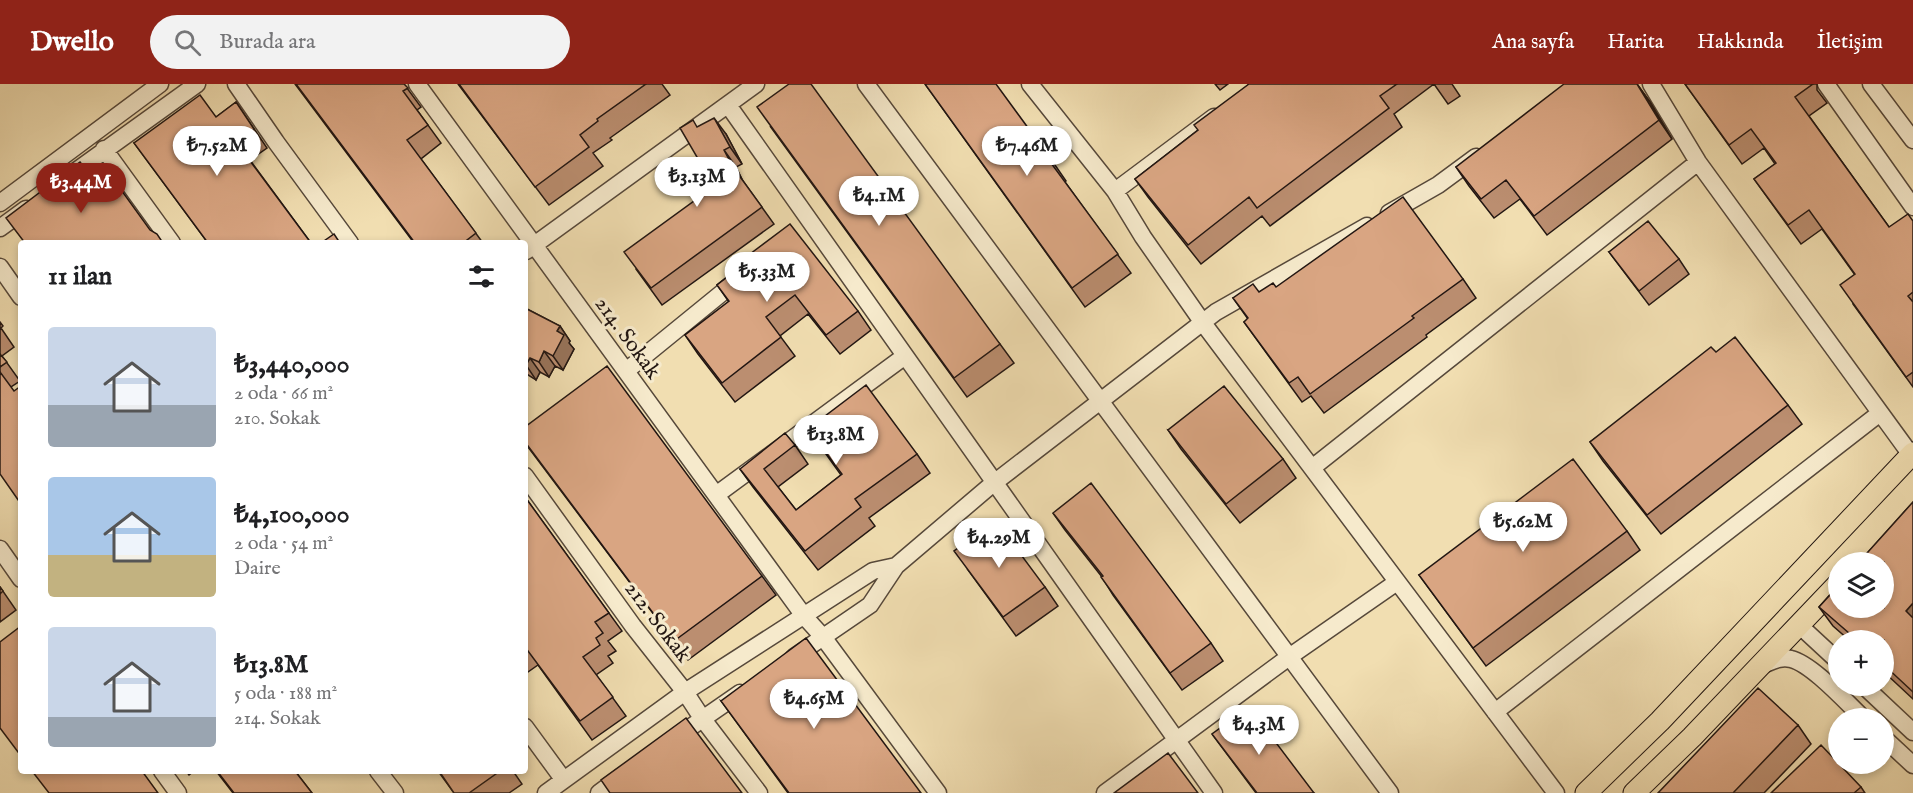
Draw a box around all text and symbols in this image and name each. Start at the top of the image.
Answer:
search box [150,15,570,69]
text: Dwello [30,25,114,60]
icon: search [171,26,204,59]
text: Burada ara [219,28,316,56]
text: Ana sayfa [1492,29,1574,56]
text: Harita [1607,29,1664,56]
text: Hakkında [1697,29,1784,56]
text: İletişim [1817,29,1883,56]
pin: ₺7.52M [168,126,266,177]
pin: ₺7.46M [978,126,1076,177]
text: ₺7.52M [187,133,247,158]
text: ₺7.46M [996,133,1058,158]
pin: ₺3.13M [648,157,746,208]
pin: ₺3.44M [32,163,130,214]
text: ₺3.13M [669,164,725,189]
text: ₺3.44M [50,170,112,195]
pin: ₺4.1M [837,176,921,227]
text: ₺4.1M [853,183,905,208]
pin: ₺5.33M [718,252,816,303]
text: ₺5.33M [739,259,795,284]
text: 11 ilan [48,260,112,293]
icon: filters [465,260,498,293]
street label: 214. Sokak [588,291,667,385]
text: ₺3,440,000 [234,348,350,381]
icon: home [96,351,168,423]
text: 2 oda · 66 m² [234,381,333,406]
text: 210. Sokak [234,406,320,431]
pin: ₺13.8M [787,415,885,466]
text: ₺13.8M [807,422,865,447]
text: ₺4,100,000 [234,498,350,531]
icon: home [96,501,168,573]
pin: ₺5.62M [1474,502,1572,553]
text: ₺5.62M [1493,509,1553,534]
pin: ₺4.29M [950,518,1048,569]
text: ₺4.29M [968,525,1030,550]
text: 2 oda · 54 m² [234,531,333,556]
map controls [1828,552,1894,774]
button: layers [1828,552,1894,618]
text: Daire [234,556,281,581]
street label: 212. Sokak [618,576,697,669]
button: + [1828,630,1894,696]
text: ₺13.8M [234,648,309,681]
icon: home [96,651,168,723]
pin: ₺4.65M [765,679,863,730]
text: 5 oda · 188 m² [234,681,337,706]
text: ₺4.65M [784,686,844,711]
pin: ₺4.3M [1217,705,1301,756]
text: 214. Sokak [234,706,321,731]
button: − [1828,708,1894,774]
text: ₺4.3M [1233,712,1285,737]

